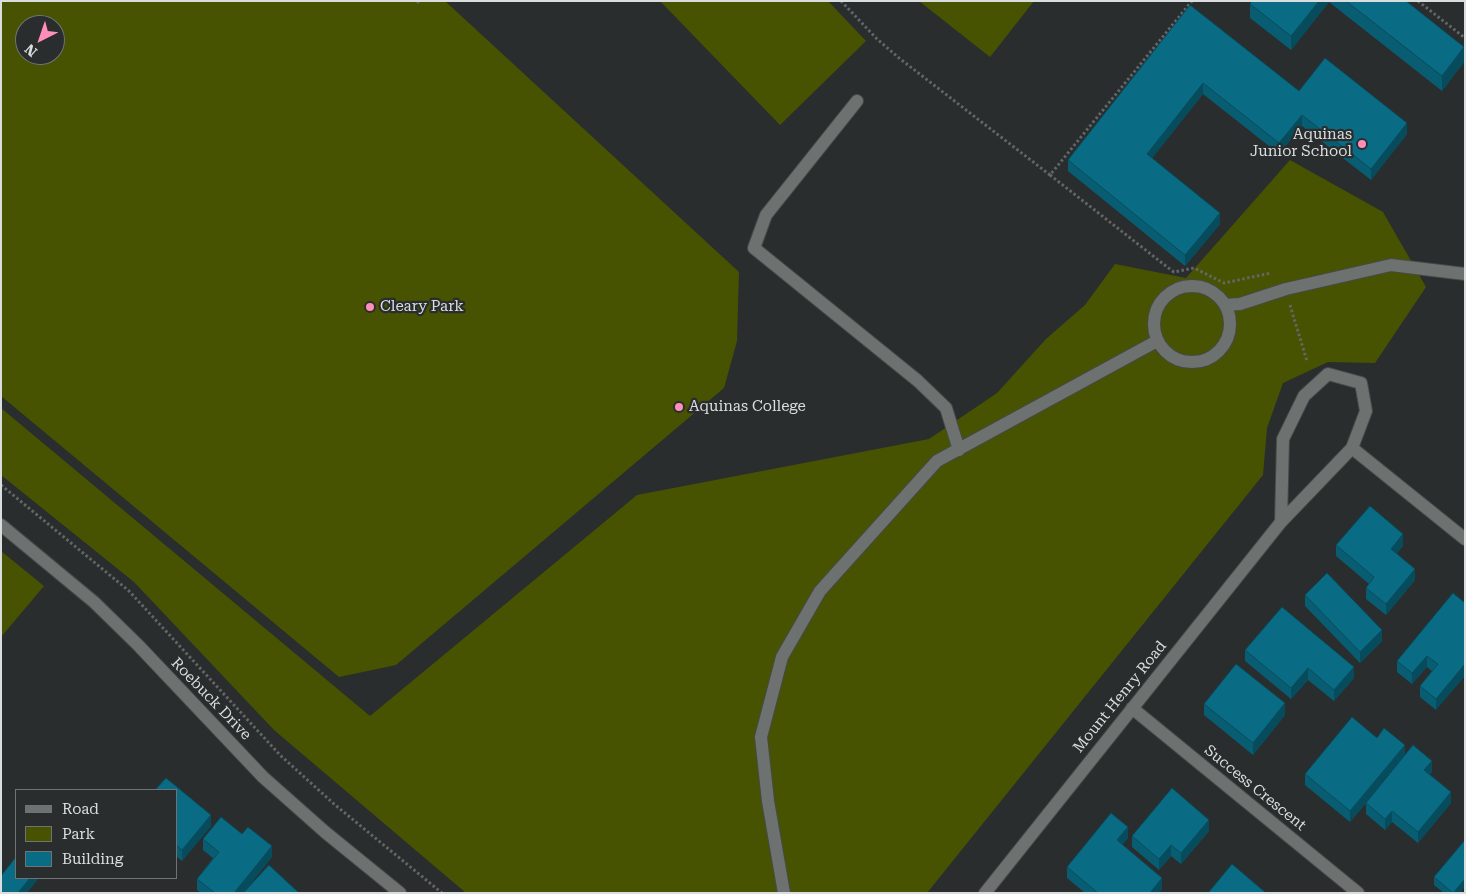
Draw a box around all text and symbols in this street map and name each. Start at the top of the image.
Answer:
north arrow [15,15,65,65]
text: N [21,41,40,60]
place label: Aquinas Junior School [1250,126,1352,161]
marker: Aquinas Junior School [1356,138,1368,150]
place label: Cleary Park [380,298,464,316]
marker: Cleary Park [364,301,376,313]
place label: Aquinas College [689,398,806,416]
marker: Aquinas College [673,401,685,413]
street label: Mount Henry Road [1070,638,1170,756]
street label: Roebuck Drive [167,654,255,744]
street label: Success Crescent [1200,741,1310,835]
legend [15,789,178,879]
text: Road [62,800,99,818]
text: Park [62,825,95,843]
text: Building [62,850,123,868]

